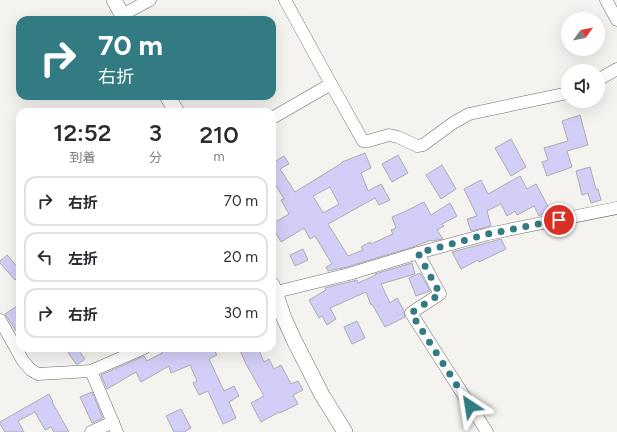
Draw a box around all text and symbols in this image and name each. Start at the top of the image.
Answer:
north arrow [561,12,605,56]
map controls [561,12,605,108]
text: 70 m [98,28,163,62]
icon: right [32,32,84,84]
button: sound [561,64,605,108]
text: 右折 [98,66,134,88]
text: 12:52 [53,118,111,147]
text: 3 [149,118,162,147]
text: 210 [199,120,239,149]
text: m [213,149,225,164]
text: 到着 [69,150,95,165]
text: 分 [149,150,162,165]
icon: right [34,190,56,212]
text: 70 m [224,192,258,210]
text: 右折 [68,194,98,212]
pin [542,203,576,237]
icon: arrive [548,209,570,231]
icon: left [34,246,56,268]
text: 20 m [224,248,258,266]
text: 左折 [68,250,98,268]
icon: right [34,302,56,324]
text: 30 m [224,304,258,322]
text: 右折 [68,306,98,324]
position arrow [449,385,491,427]

